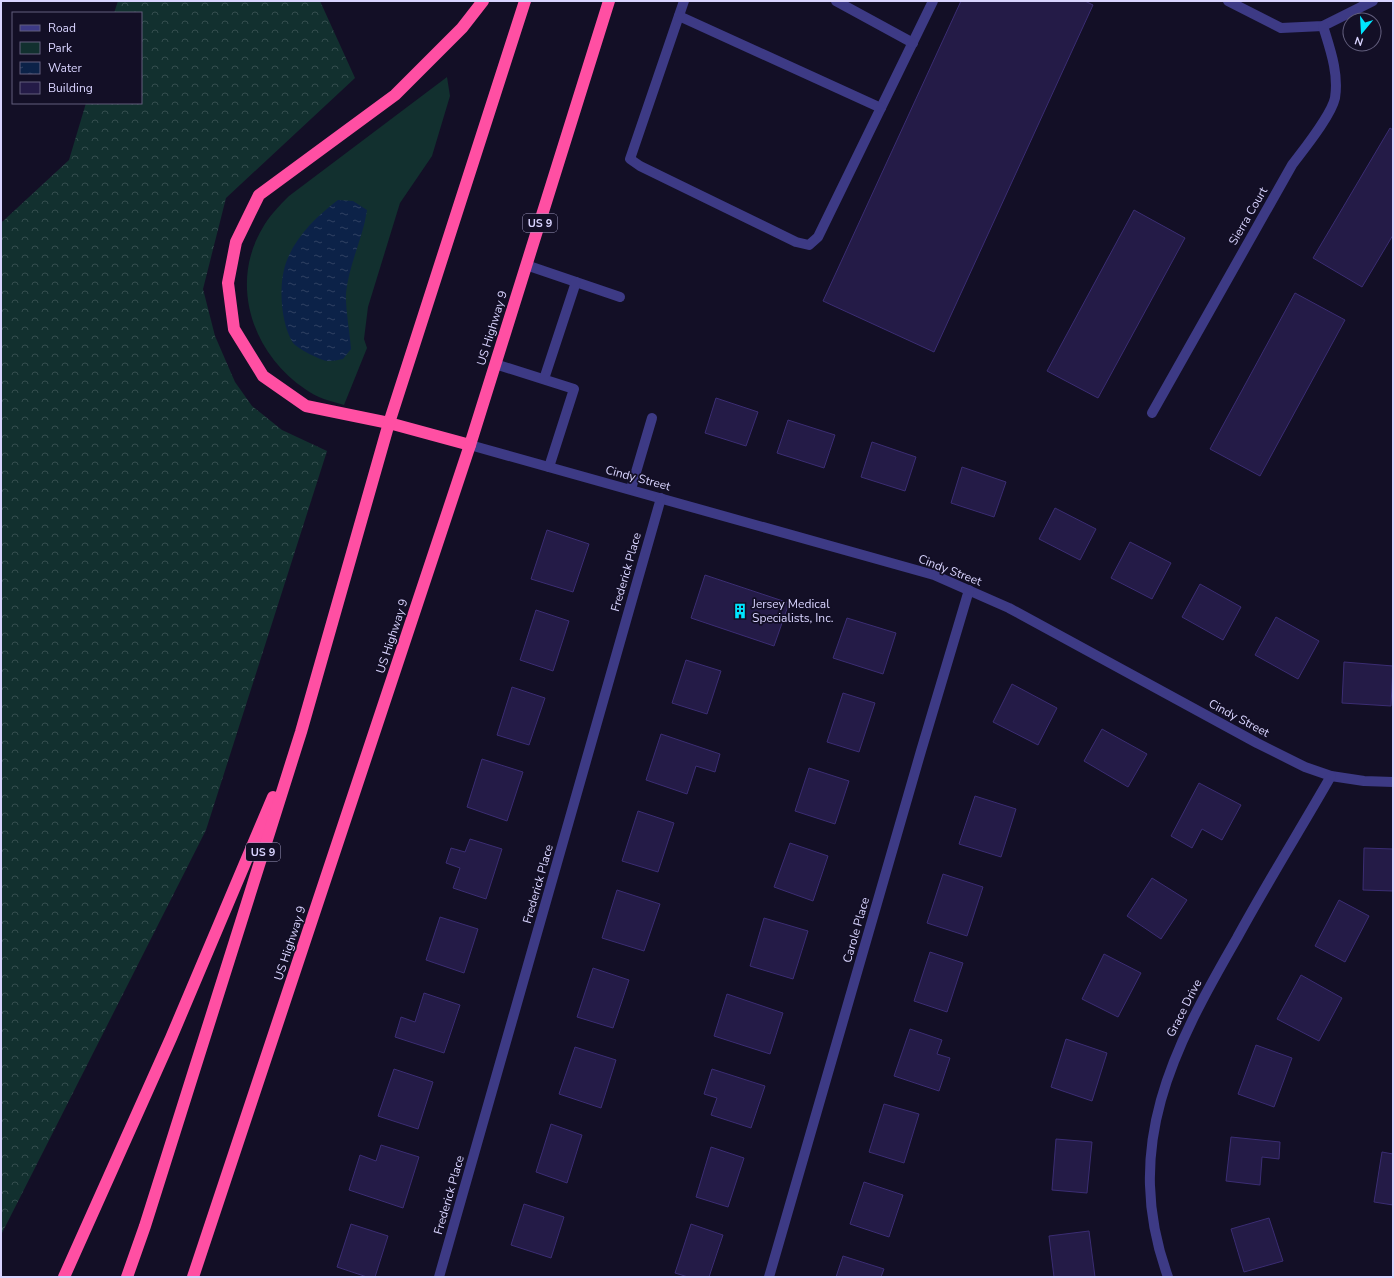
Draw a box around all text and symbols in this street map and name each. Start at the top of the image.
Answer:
legend [12,12,142,104]
north arrow [1342,12,1382,52]
text: Road [48,20,76,36]
text: N [1353,33,1365,49]
text: Park [48,40,73,56]
text: Water [48,60,82,76]
text: Building [48,80,93,96]
street label: Sierra Court [1225,183,1271,248]
road number: US 9 [523,214,557,232]
street label: US Highway 9 [473,289,511,367]
street label: Cindy Street [604,462,673,495]
street label: Frederick Place [607,531,645,613]
street label: Cindy Street [916,551,985,590]
place label: Jersey Medical Specialists, Inc. [751,596,834,626]
street label: US Highway 9 [372,597,412,675]
building icon: Jersey Medical Specialists, Inc. [731,602,749,620]
street label: Cindy Street [1206,695,1273,741]
road number: US 9 [246,843,280,861]
street label: Frederick Place [519,843,557,925]
street label: Carole Place [839,895,873,965]
street label: US Highway 9 [270,904,310,982]
street label: Grace Drive [1163,976,1205,1040]
street label: Frederick Place [430,1154,468,1236]

